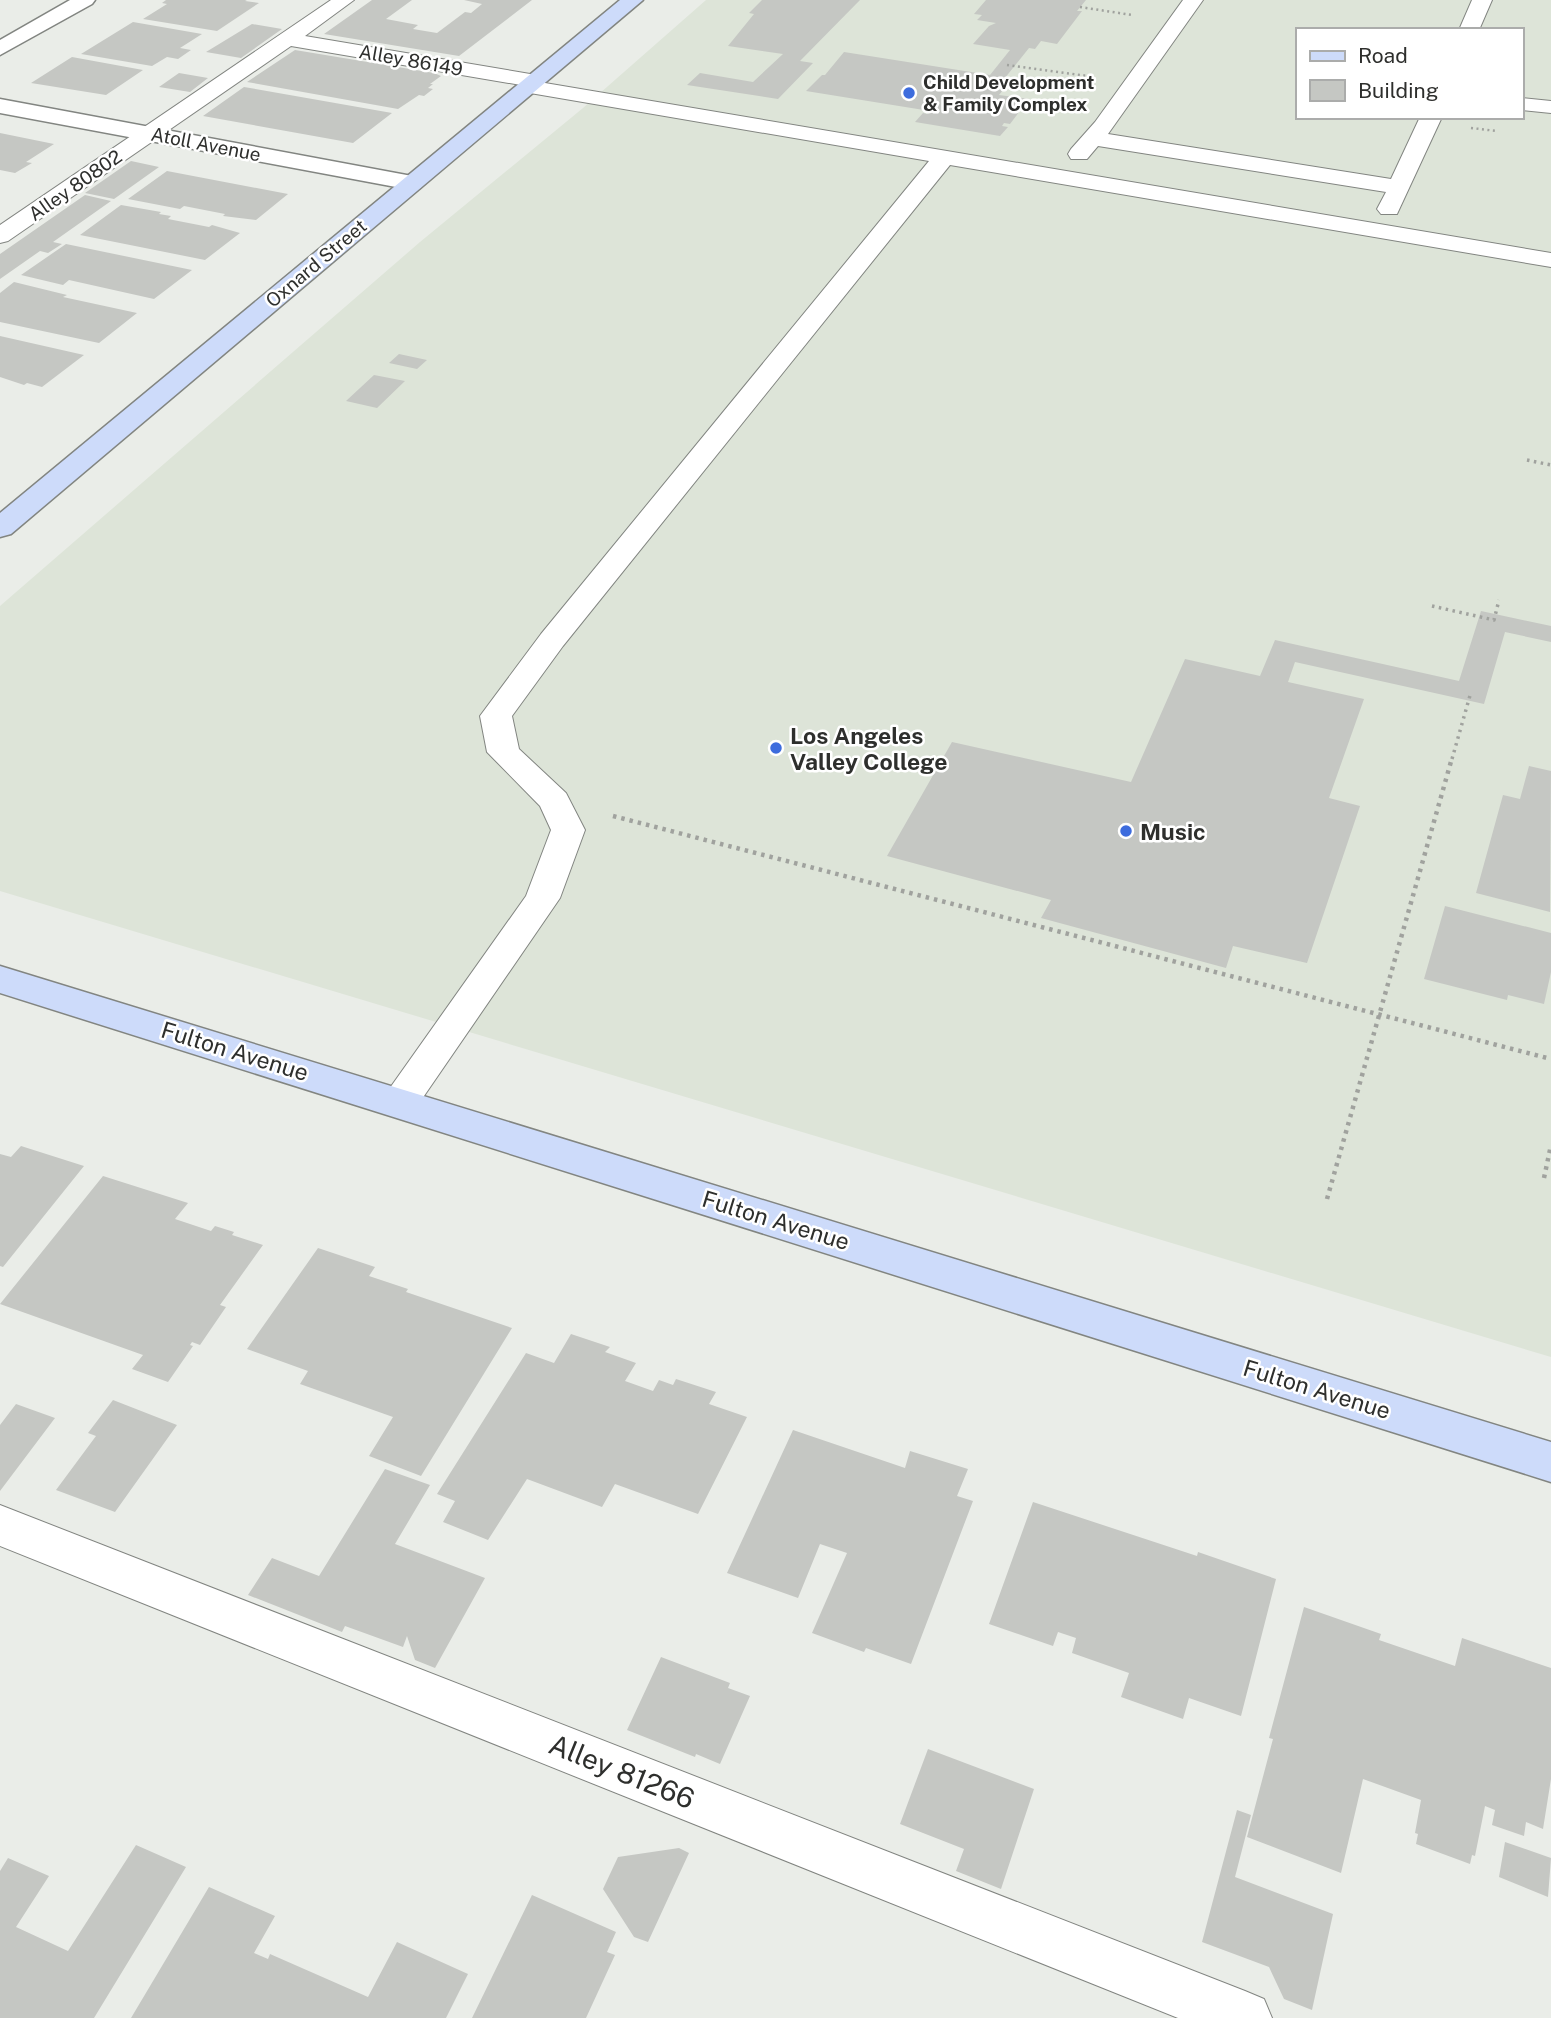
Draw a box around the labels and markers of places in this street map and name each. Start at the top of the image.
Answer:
place label: Child Development & Family Complex [923,71,1094,115]
marker: Child Development & Family Complex [901,85,917,101]
place label: Los Angeles Valley College [790,722,947,775]
marker: Los Angeles Valley College [768,740,784,756]
place label: Music [1140,818,1206,845]
marker: Music [1118,823,1134,839]

